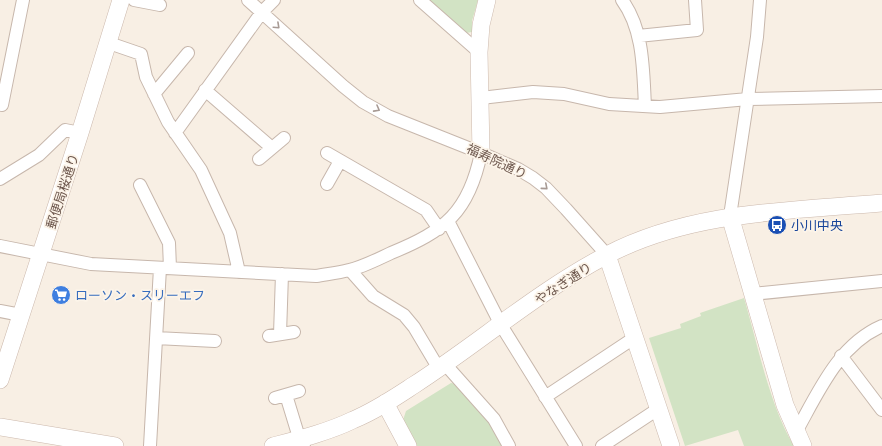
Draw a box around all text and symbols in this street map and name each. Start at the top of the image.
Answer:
one-way arrow [272,22,280,29]
one-way arrow [372,105,380,112]
street label: 福寿院通り [464,140,530,183]
street label: 郵便局桜通り [42,151,83,231]
one-way arrow [540,183,547,190]
bus stop icon: 小川中央 [766,214,788,236]
place label: 小川中央 [791,217,843,234]
street label: やなぎ通り [531,259,595,308]
supermarket icon: ローソン・スリーエフ [50,284,72,306]
place label: ローソン・スリーエフ [75,287,205,304]

